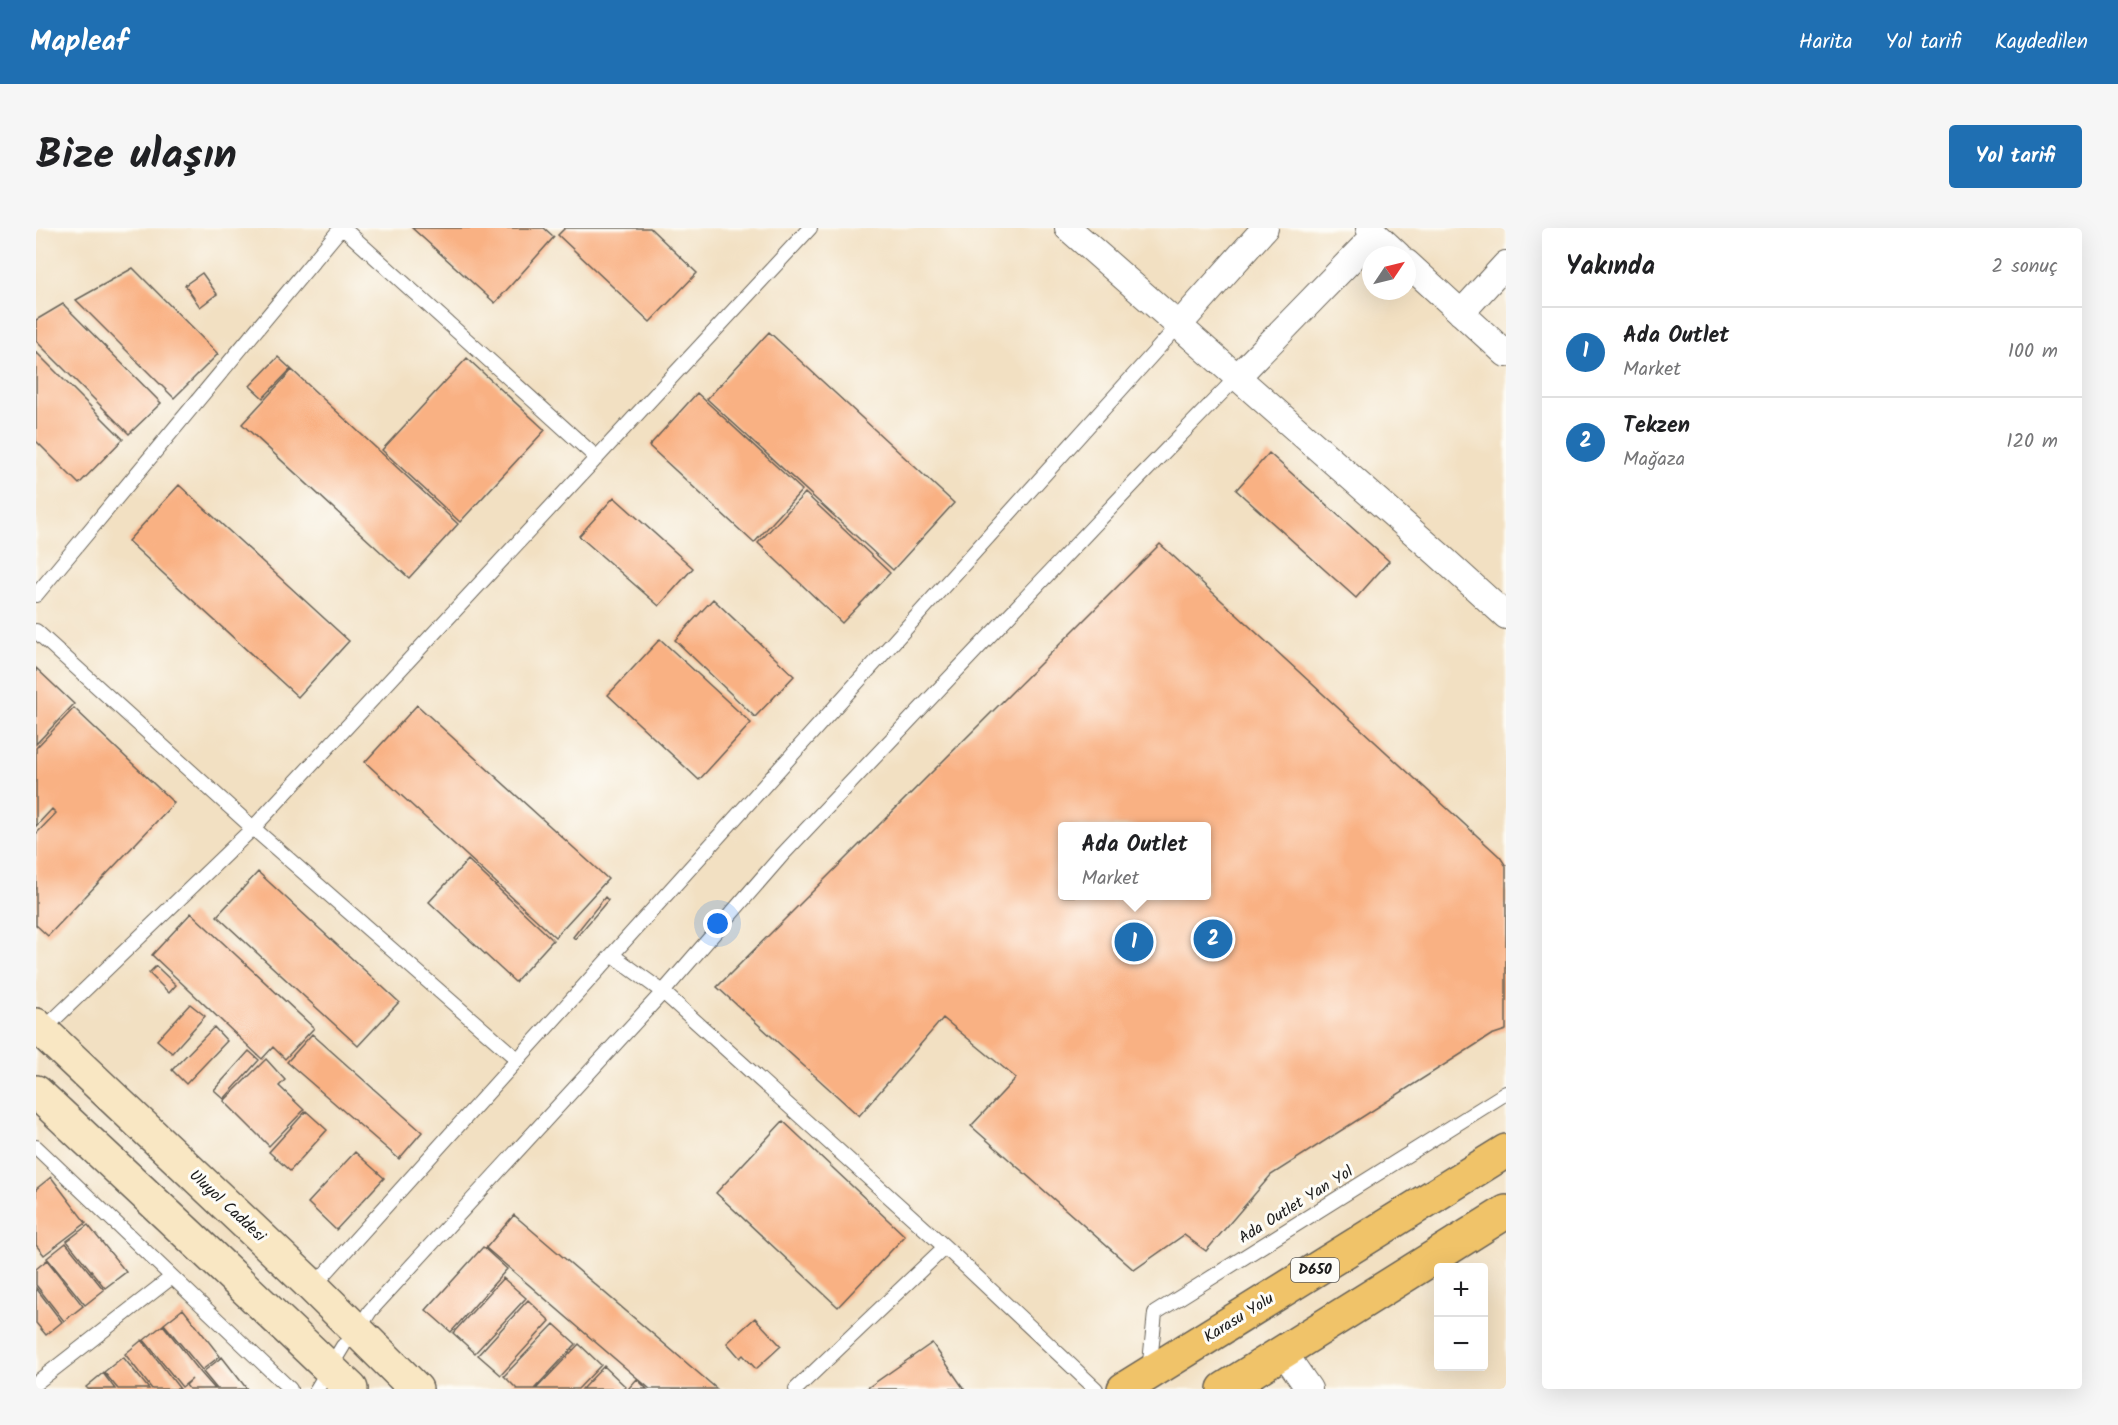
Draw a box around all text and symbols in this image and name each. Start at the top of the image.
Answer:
text: Mapleaf [30,20,128,65]
text: Harita [1799,26,1853,59]
text: Yol tarifi [1886,26,1962,59]
text: Kaydedilen [1995,26,2088,59]
text: Bize ulaşın [36,123,237,190]
button: Yol tarifi [1949,125,2082,188]
north arrow [1362,246,1416,300]
text: Yakında [1566,246,1655,288]
text: 2 sonuç [1992,251,2058,283]
text: Ada Outlet [1623,319,1729,354]
text: 1 [1582,336,1589,368]
text: 100 m [2008,336,2058,368]
text: Market [1623,354,1681,386]
text: Tekzen [1623,409,1690,444]
text: 2 [1580,426,1591,458]
text: 120 m [2006,426,2058,458]
text: Mağaza [1623,444,1685,476]
popup [1058,822,1211,900]
text: Ada Outlet [1081,828,1188,863]
text: Market [1081,863,1139,895]
your location [703,909,732,938]
pin: 2 [1194,916,1232,962]
pin: 1 [1114,920,1154,964]
street label: Ada Outlet Yan Yol [1234,1160,1358,1250]
street label: Uluyol Caddesi [183,1164,272,1249]
road number: D650 [1291,1258,1339,1282]
map controls [1434,1263,1488,1371]
button: + [1434,1263,1488,1317]
street label: Karasu Yolu [1199,1286,1279,1349]
button: − [1434,1317,1488,1371]

